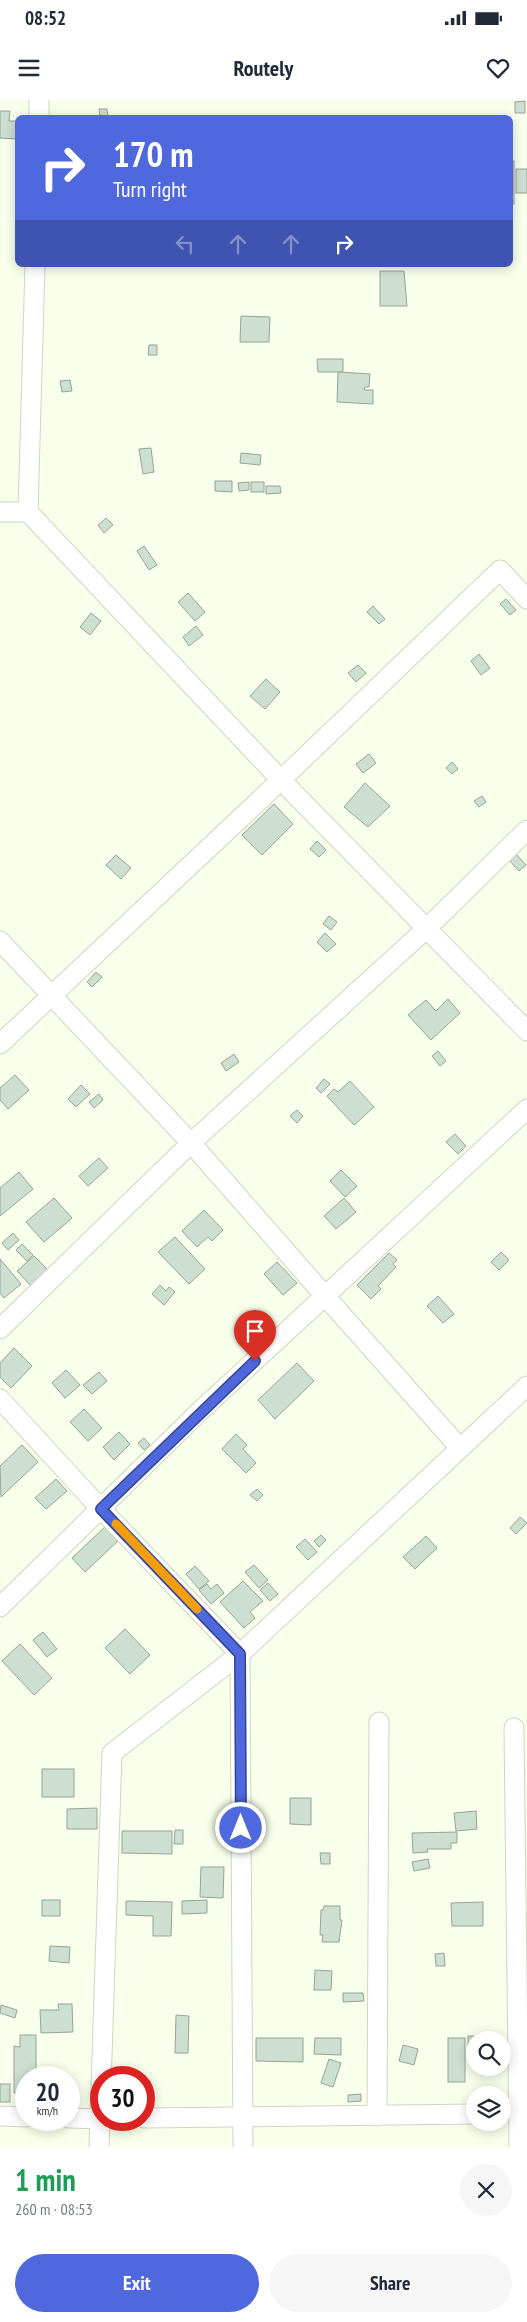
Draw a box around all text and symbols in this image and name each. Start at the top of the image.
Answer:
text: 08:52 [25,6,66,30]
icon: menu [15,54,43,82]
text: Routely [234,54,293,82]
icon: heart [484,54,512,82]
text: 170 m [113,131,194,177]
icon: right [30,135,95,200]
text: Turn right [113,175,187,203]
icon: left [171,230,199,258]
icon: ahead [224,230,252,258]
icon: ahead [277,230,305,258]
icon: right [330,230,358,258]
pin [234,1310,276,1361]
icon: arrive [241,1317,269,1345]
position arrow [214,1801,266,1853]
map controls [466,2031,511,2131]
button: search [466,2031,511,2076]
speed limit sign: 30 [90,2066,155,2131]
text: 20 [36,2076,59,2108]
button: layers [466,2086,511,2131]
text: km/h [37,2103,58,2118]
text: 1 min [15,2160,76,2199]
button: close [460,2164,512,2216]
text: 260 m · 08:53 [15,2199,93,2219]
button: Exit [15,2254,259,2312]
button: Share [269,2254,512,2312]

